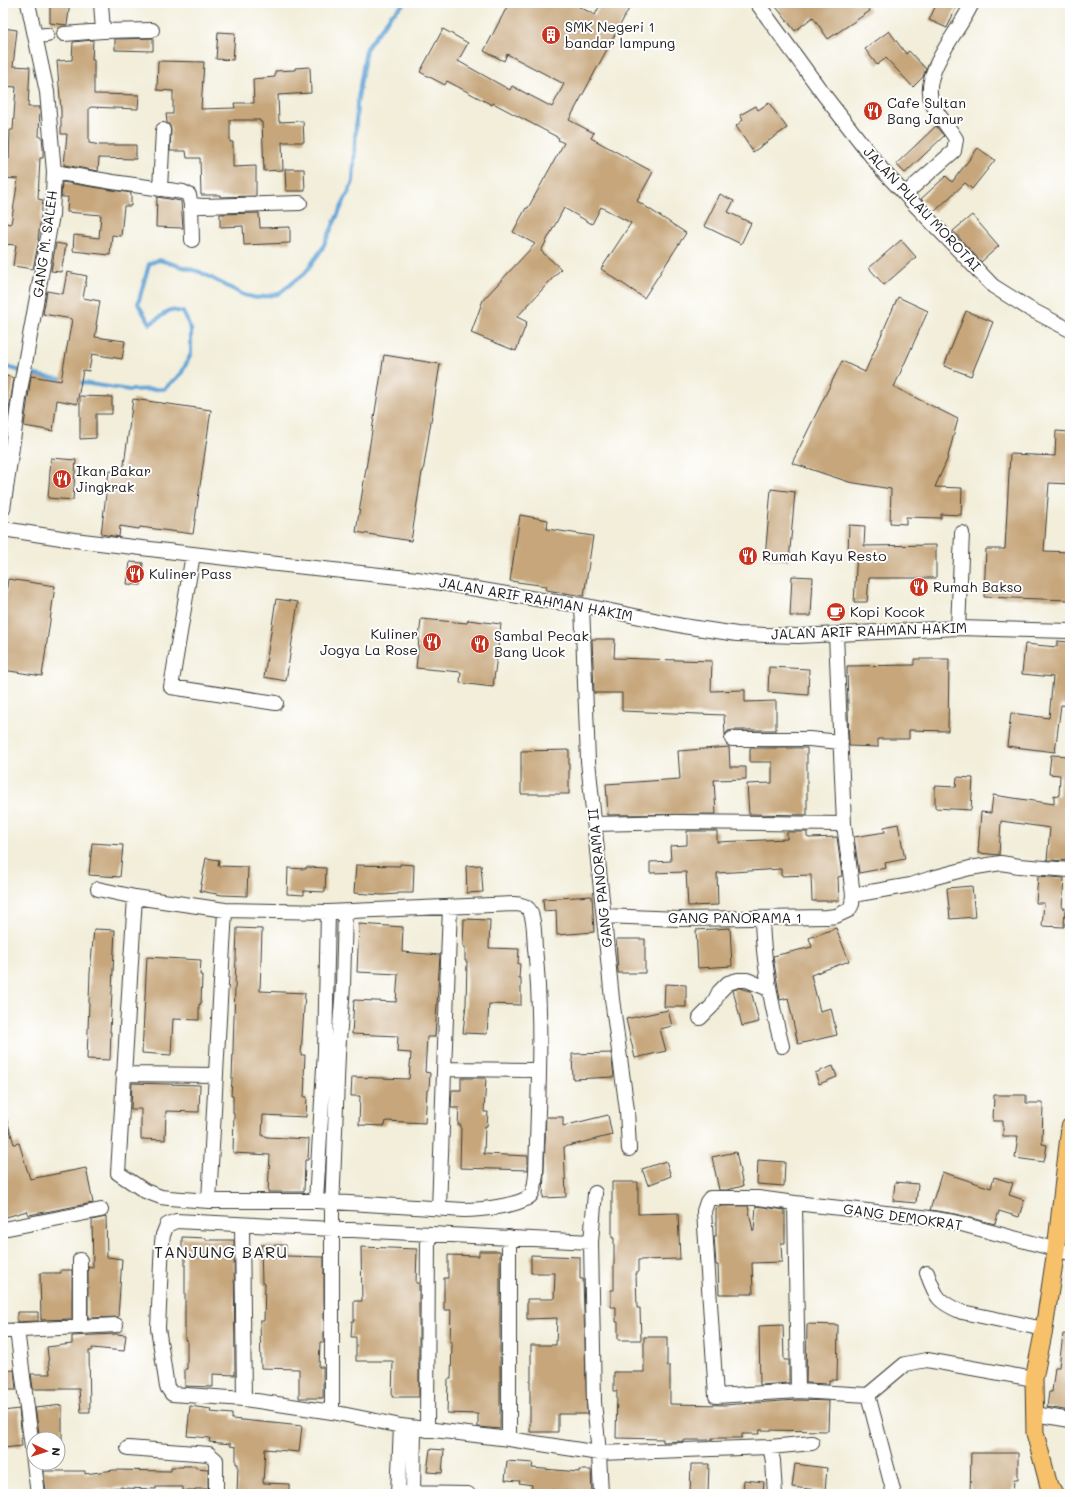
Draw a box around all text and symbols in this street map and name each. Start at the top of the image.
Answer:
place label: SMK Negeri 1 bandar lampung [565,17,675,52]
building icon: SMK Negeri 1 bandar lampung [540,24,562,46]
place label: Cafe Sultan Bang Janur [887,93,966,128]
restaurant icon: Cafe Sultan Bang Janur [862,100,884,122]
street label: JALAN PULAU MOROTAI [860,142,985,275]
street label: GANG M. SALEH [28,189,61,299]
place label: Ikan Bakar Jingkrak [76,461,151,496]
restaurant icon: Ikan Bakar Jingkrak [51,468,73,490]
restaurant icon: Rumah Kayu Resto [737,545,759,567]
place label: Rumah Kayu Resto [762,546,886,565]
restaurant icon: Kuliner Pass [124,563,146,585]
place label: Kuliner Pass [149,564,232,583]
street label: JALAN ARIF RAHMAN HAKIM [438,572,634,625]
restaurant icon: Rumah Bakso [908,576,930,598]
place label: Rumah Bakso [933,577,1022,596]
cafe icon: Kopi Kocok [825,601,847,623]
place label: Kopi Kocok [850,602,925,621]
street label: JALAN ARIF RAHMAN HAKIM [771,618,967,643]
place label: Kuliner Jogya La Rose [320,624,418,659]
place label: Sambal Pecak Bang Ucok [494,626,589,661]
restaurant icon: Kuliner Jogya La Rose [421,631,443,653]
restaurant icon: Sambal Pecak Bang Ucok [469,633,491,655]
street label: GANG PANORAMA II [583,807,616,949]
street label: GANG PANORAMA 1 [668,908,802,927]
street label: GANG DEMOKRAT [842,1199,964,1234]
district label: TANJUNG BARU [154,1241,288,1262]
north arrow [26,1431,66,1471]
text: N [49,1447,64,1456]

